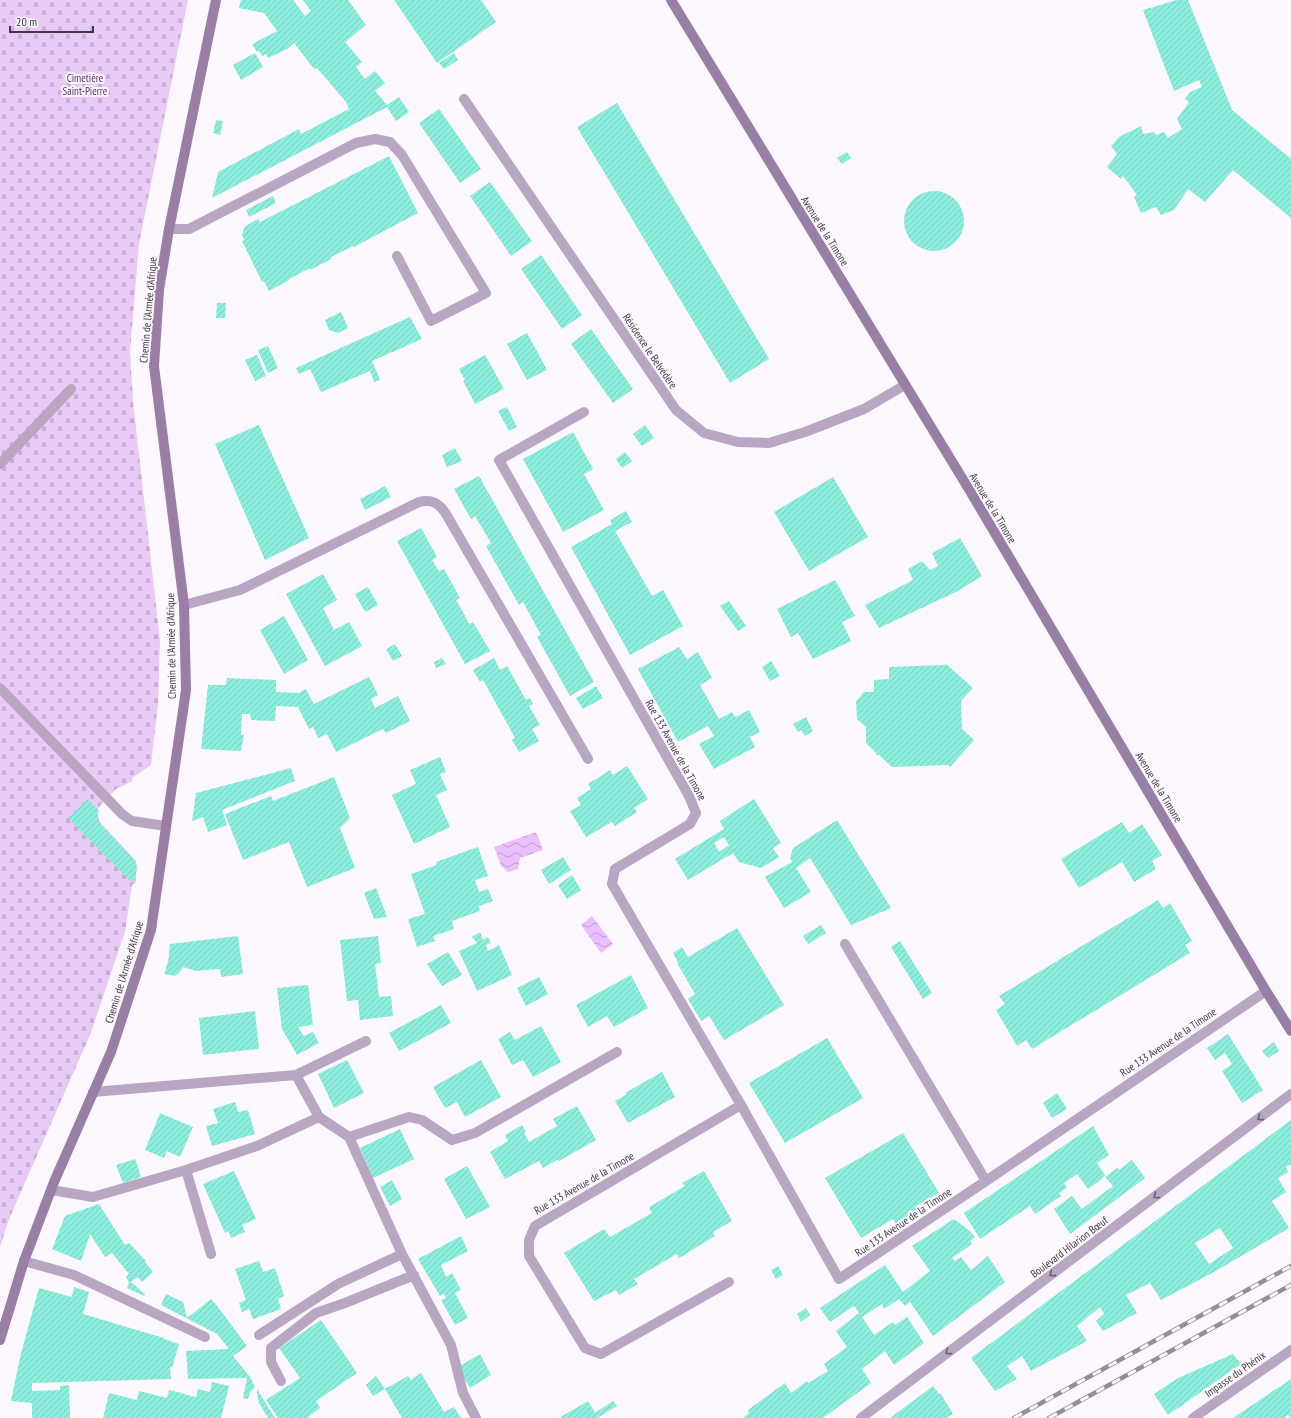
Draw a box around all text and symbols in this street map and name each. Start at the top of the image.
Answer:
scale bar [10,8,93,34]
text: 20 m [16,14,37,29]
park label: Cimetière Saint-Pierre [63,71,108,98]
street label: Avenue de la Timone [798,194,852,269]
street label: Chemin de l'Armée d'Afrique [136,256,160,363]
street label: Résidence le Belvédère [620,311,681,392]
street label: Avenue de la Timone [967,470,1020,546]
street label: Chemin de l'Armée d'Afrique [163,592,179,699]
street label: Rue 133 Avenue de la Timone [642,697,710,803]
street label: Avenue de la Timone [1133,749,1186,825]
street label: Chemin de l'Armée d'Afrique [102,919,146,1025]
street label: Rue 133 Avenue de la Timone [1117,1004,1219,1079]
one-way arrow [1257,1113,1264,1120]
street label: Rue 133 Avenue de la Timone [531,1148,637,1217]
street label: Rue 133 Avenue de la Timone [852,1184,954,1259]
one-way arrow [1153,1191,1160,1199]
street label: Boulevard Hilarion Bœuf [1028,1213,1111,1281]
one-way arrow [1050,1269,1057,1276]
one-way arrow [946,1348,953,1355]
street label: Impasse du Phénix [1202,1348,1269,1400]

